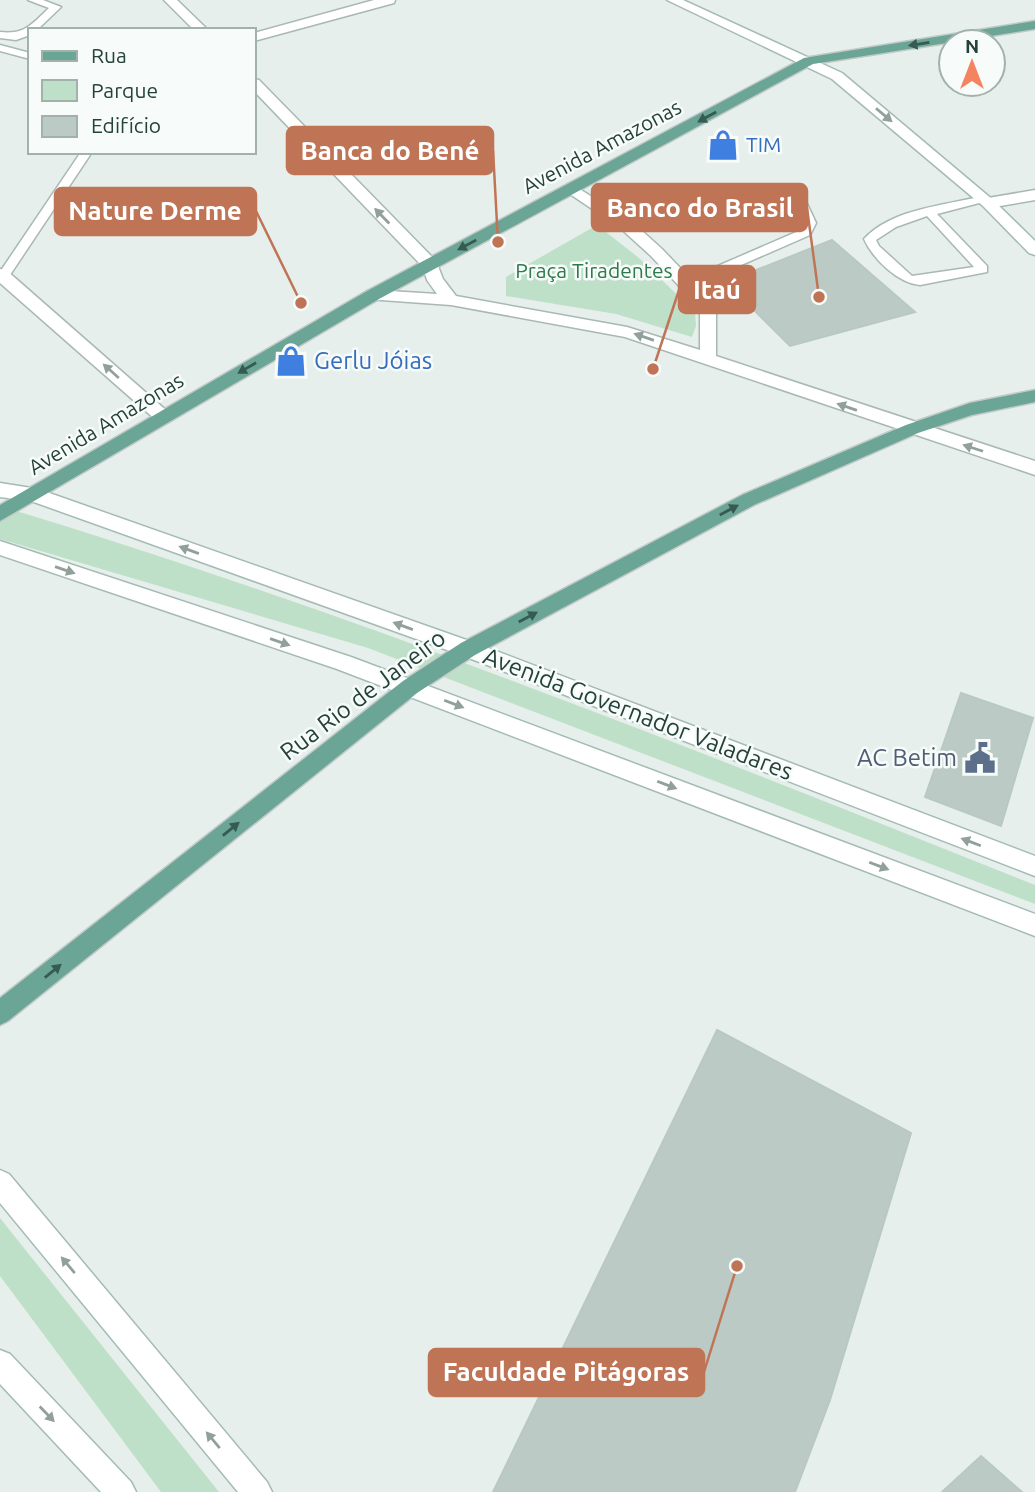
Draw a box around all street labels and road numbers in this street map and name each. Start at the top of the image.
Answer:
street label: Avenida Amazonas [518,94,685,198]
street label: Avenida Amazonas [24,367,187,479]
street label: Rua Rio de Janeiro [275,624,451,765]
street label: Avenida Governador Valadares [480,642,797,785]

